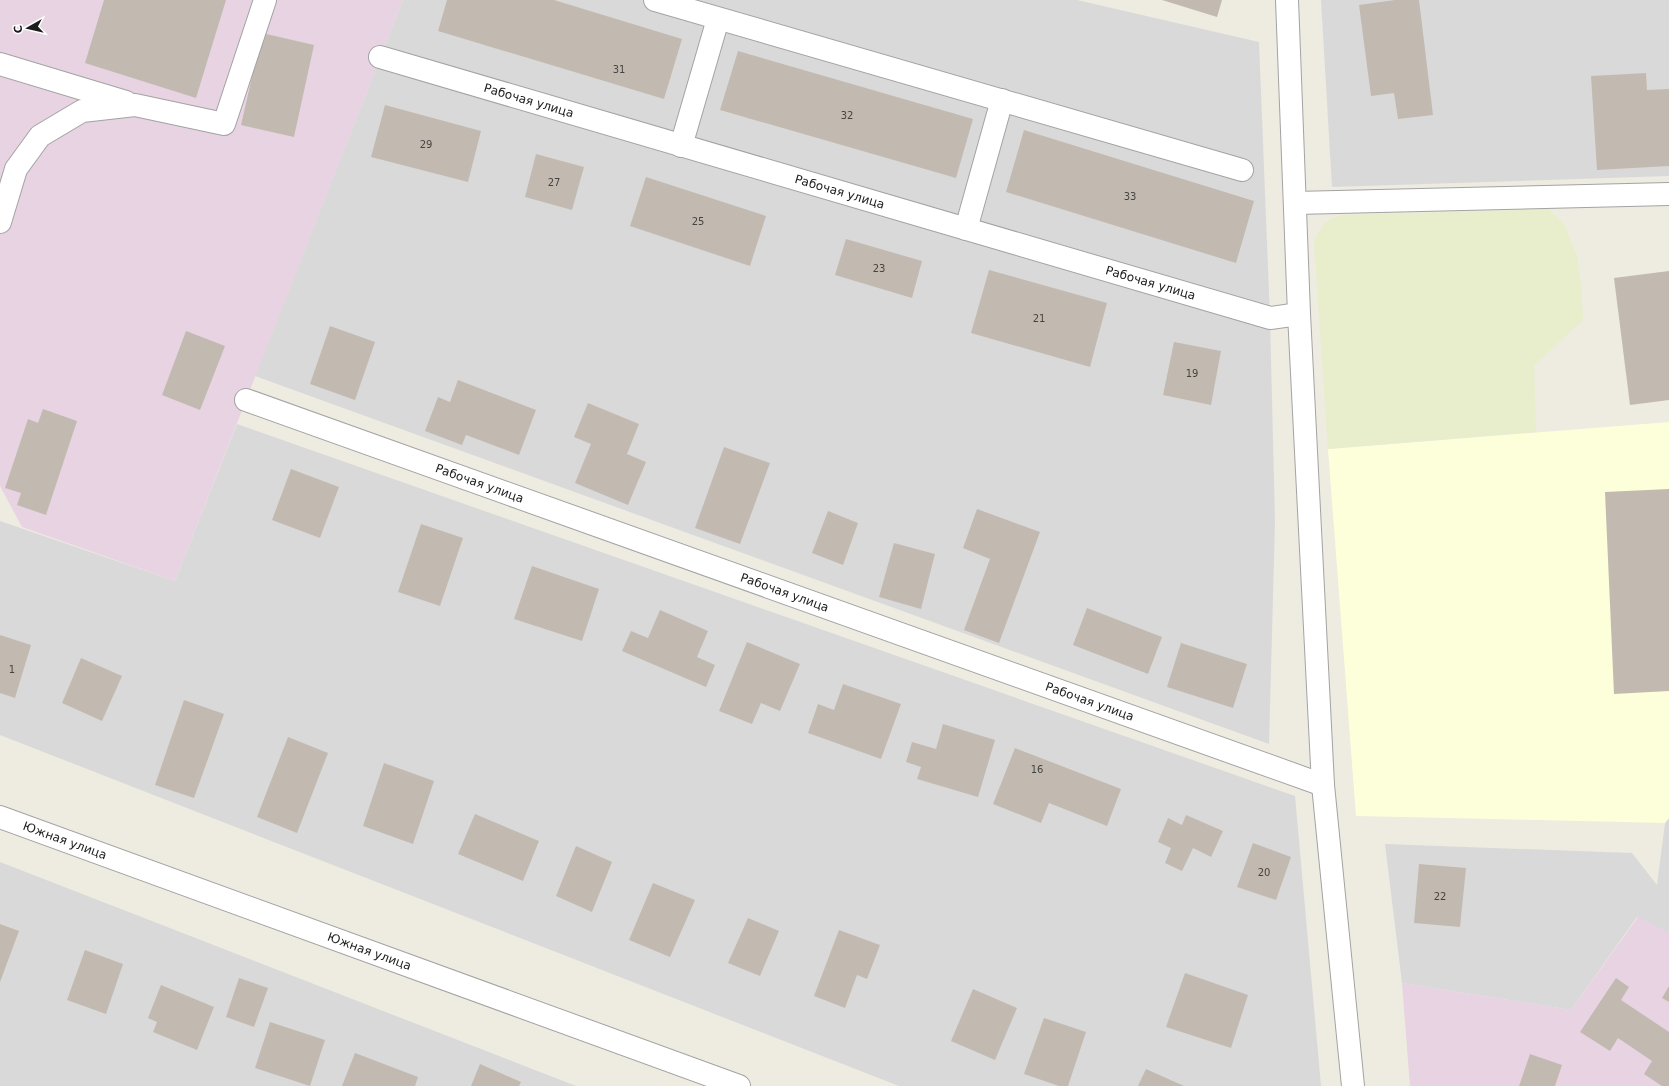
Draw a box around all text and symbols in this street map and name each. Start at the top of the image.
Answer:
north arrow [8,8,48,48]
text: С [12,24,26,34]
house number: 31 [613,64,625,75]
street label: Рабочая улица [482,81,575,120]
house number: 32 [841,110,853,121]
house number: 29 [420,139,432,150]
street label: Рабочая улица [793,172,886,212]
house number: 27 [548,177,560,188]
house number: 33 [1124,191,1136,202]
house number: 25 [692,216,704,227]
house number: 23 [873,263,885,274]
street label: Рабочая улица [1104,263,1197,303]
house number: 21 [1033,313,1045,324]
house number: 19 [1186,368,1198,379]
street label: Рабочая улица [433,461,526,506]
street label: Рабочая улица [738,570,831,615]
house number: 1 [9,664,15,675]
street label: Рабочая улица [1044,679,1136,724]
house number: 16 [1031,764,1043,775]
street label: Южная улица [21,819,109,862]
house number: 20 [1258,867,1270,878]
house number: 22 [1434,891,1446,902]
street label: Южная улица [325,930,413,973]

